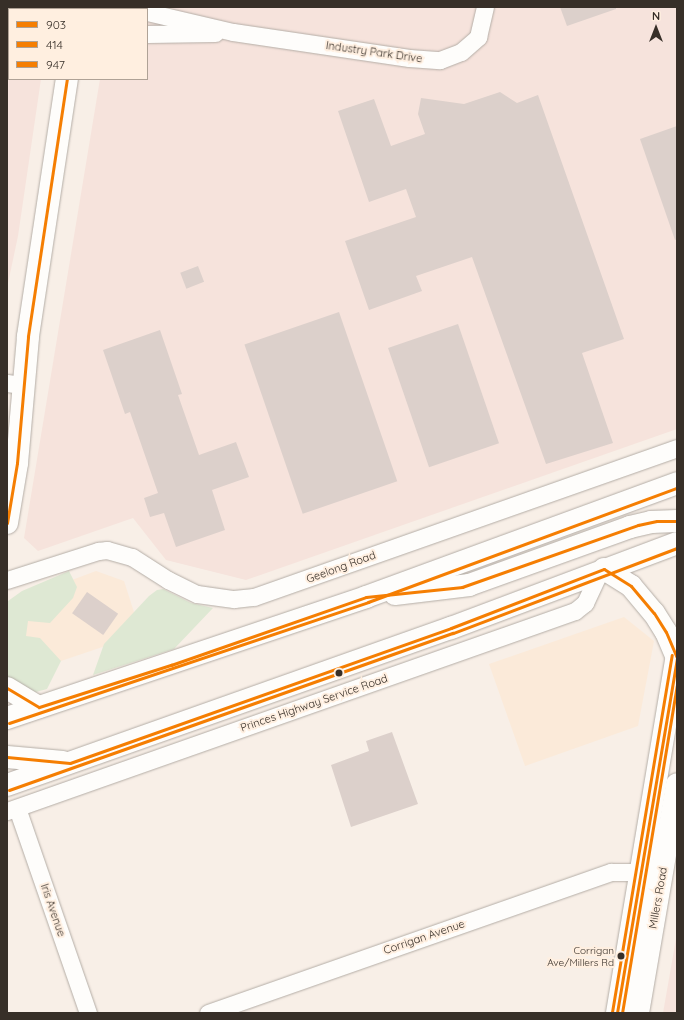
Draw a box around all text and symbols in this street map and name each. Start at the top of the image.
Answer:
legend [8,8,148,80]
north arrow [636,8,676,48]
text: N [652,9,660,23]
text: 903 [46,17,66,32]
text: 414 [46,37,63,52]
street label: Industry Park Drive [325,39,423,65]
text: 947 [46,57,65,72]
street label: Geelong Road [305,548,377,586]
unlabelled marker [334,668,344,678]
street label: Princes Highway Service Road [239,672,389,734]
street label: Millers Road [646,866,670,930]
street label: Iris Avenue [38,882,68,938]
street label: Corrigan Avenue [382,917,466,957]
place label: Corrigan Ave/Millers Rd [547,944,614,968]
marker: Corrigan Ave/Millers Rd [616,951,626,961]

